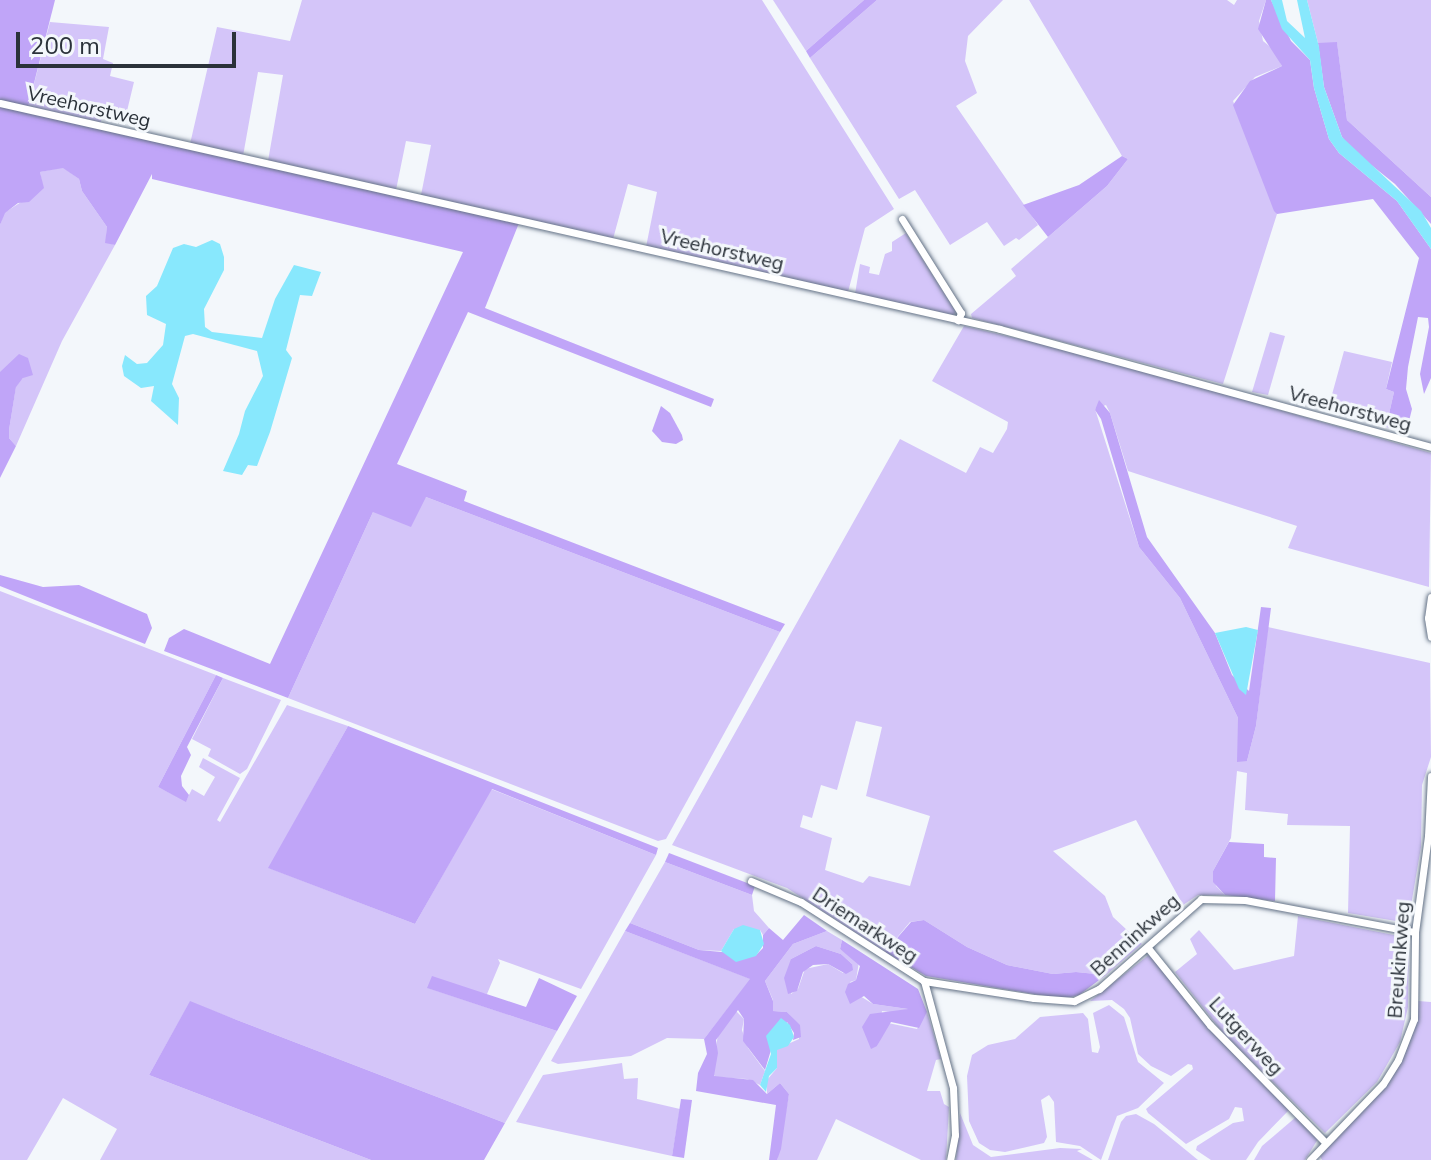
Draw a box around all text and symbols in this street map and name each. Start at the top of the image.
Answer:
scale bar [20,16,240,66]
text: 200 m [30,30,100,62]
street label: Vreehorstweg [25,81,153,133]
street label: Vreehorstweg [658,224,786,276]
street label: Vreehorstweg [1286,381,1414,437]
street label: Driemarkweg [808,882,922,968]
street label: Benninkweg [1086,889,1184,981]
street label: Breukinkweg [1383,901,1415,1019]
street label: Lutgerweg [1204,992,1288,1080]

